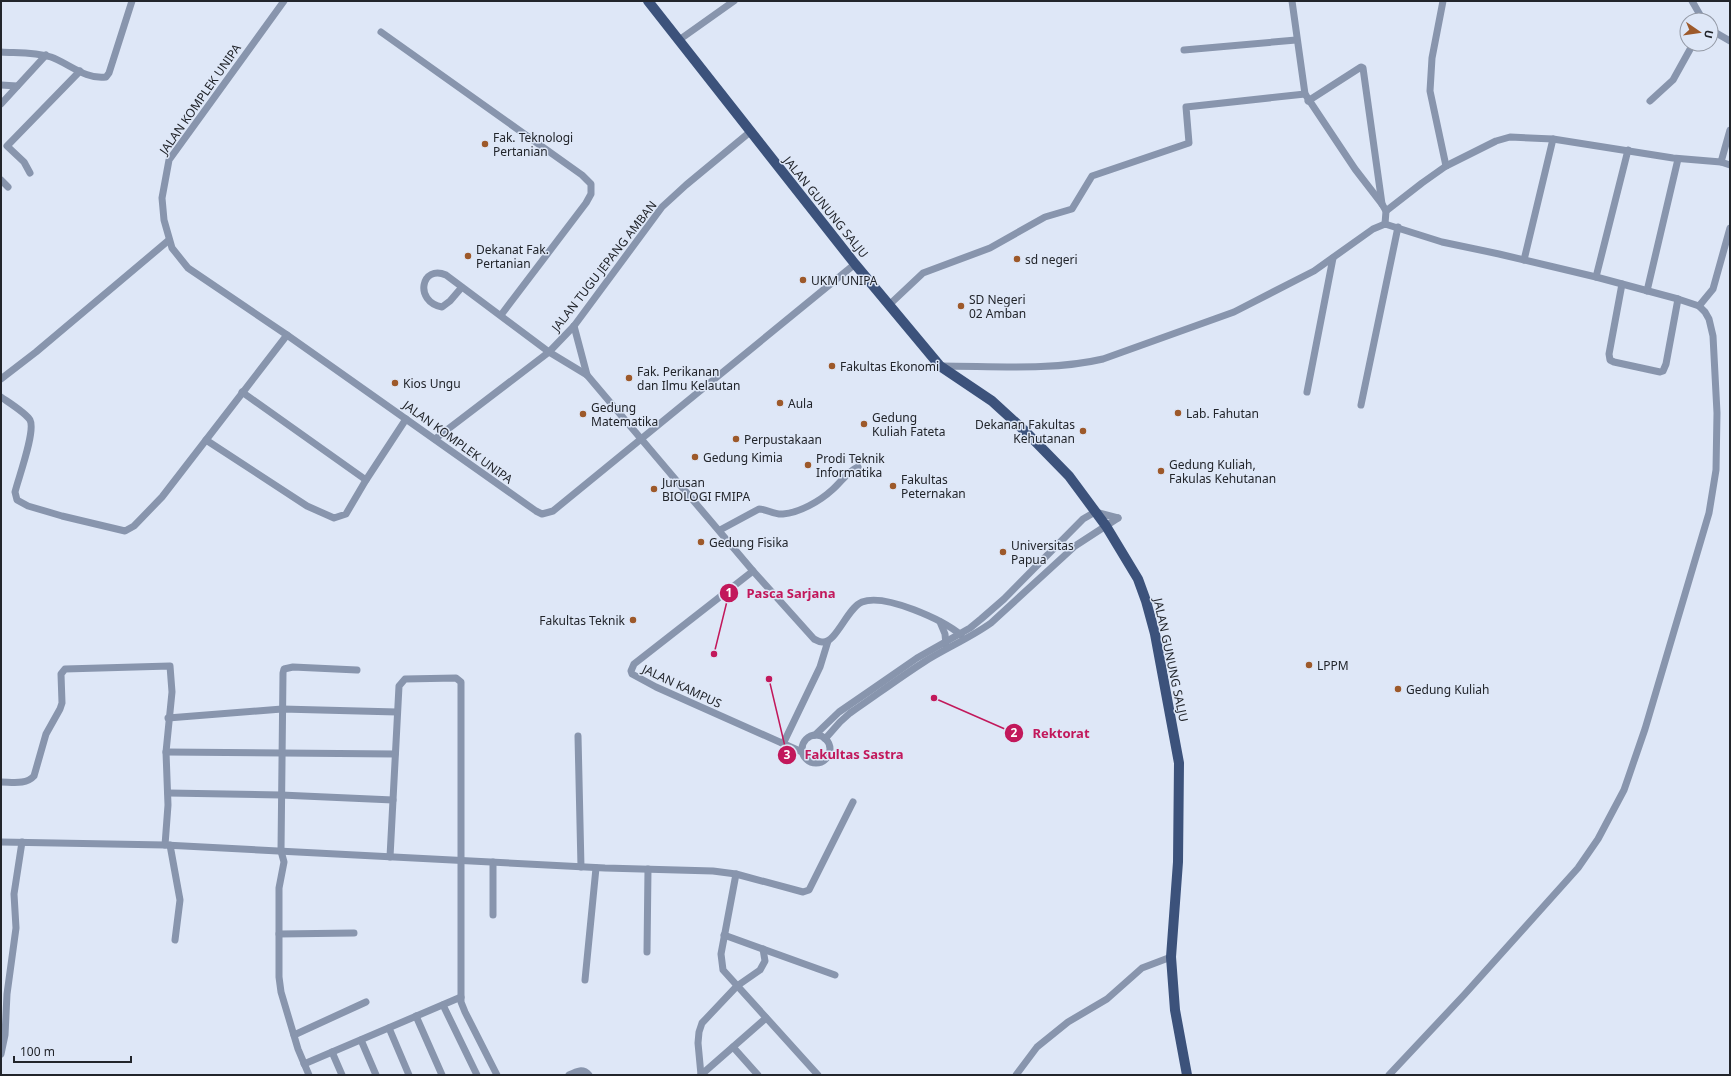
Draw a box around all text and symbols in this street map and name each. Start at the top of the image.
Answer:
north arrow [1679,12,1719,52]
text: U [1701,29,1717,40]
street label: JALAN KOMPLEK UNIPA [155,40,245,159]
place label: Fak. Teknologi Pertanian [493,129,573,160]
marker: Fak. Teknologi Pertanian [480,139,490,149]
street label: JALAN GUNUNG SALJU [779,152,872,261]
street label: JALAN TUGU JEPANG AMBAN [547,197,660,336]
place label: Dekanat Fak. Pertanian [476,241,549,272]
marker: Dekanat Fak. Pertanian [463,251,473,261]
place label: sd negeri [1025,251,1078,268]
marker: sd negeri [1012,254,1022,264]
place label: UKM UNIPA [811,272,878,289]
marker: UKM UNIPA [798,275,808,285]
place label: SD Negeri 02 Amban [969,291,1026,322]
marker: SD Negeri 02 Amban [956,301,966,311]
place label: Fakultas Ekonomi [840,358,939,375]
marker: Fakultas Ekonomi [827,361,837,371]
place label: Fak. Perikanan dan Ilmu Kelautan [637,363,741,394]
marker: Fak. Perikanan dan Ilmu Kelautan [624,373,634,383]
place label: Kios Ungu [403,375,461,392]
marker: Kios Ungu [390,378,400,388]
place label: Aula [788,395,813,412]
street label: JALAN KOMPLEK UNIPA [399,396,517,488]
marker: Aula [775,398,785,408]
place label: Gedung Matematika [591,399,658,430]
place label: Lab. Fahutan [1186,405,1259,422]
marker: Lab. Fahutan [1173,408,1183,418]
marker: Gedung Matematika [578,409,588,419]
place label: Gedung Kuliah Fateta [872,409,945,440]
place label: Dekanan Fakultas Kehutanan [975,416,1075,447]
marker: Gedung Kuliah Fateta [859,419,869,429]
marker: Dekanan Fakultas Kehutanan [1078,426,1088,436]
place label: Perpustakaan [744,431,822,448]
marker: Perpustakaan [731,434,741,444]
place label: Gedung Kimia [703,449,783,466]
place label: Prodi Teknik Informatika [816,450,885,481]
marker: Gedung Kimia [690,452,700,462]
place label: Gedung Kuliah, Fakulas Kehutanan [1169,456,1276,487]
marker: Prodi Teknik Informatika [803,460,813,470]
marker: Gedung Kuliah, Fakulas Kehutanan [1156,466,1166,476]
place label: Fakultas Peternakan [901,471,966,502]
place label: Jurusan BIOLOGI FMIPA [661,474,750,505]
marker: Fakultas Peternakan [888,481,898,491]
marker: Jurusan BIOLOGI FMIPA [649,484,659,494]
place label: Gedung Fisika [709,534,789,551]
marker: Gedung Fisika [696,537,706,547]
place label: Universitas Papua [1011,537,1074,568]
marker: Universitas Papua [998,547,1008,557]
callout: Pasca Sarjana [719,581,844,606]
text: 1 [726,584,732,601]
text: Pasca Sarjana [747,584,835,602]
street label: JALAN GUNUNG SALJU [1149,596,1192,723]
place label: Fakultas Teknik [539,612,626,629]
marker: Fakultas Teknik [628,615,638,625]
place label: LPPM [1317,657,1349,674]
street label: JALAN KAMPUS [639,660,725,712]
marker: LPPM [1304,660,1314,670]
place label: Gedung Kuliah [1406,681,1489,698]
marker: Gedung Kuliah [1393,684,1403,694]
callout: Rektorat [1004,721,1097,746]
text: 2 [1011,724,1018,741]
text: Rektorat [1032,724,1090,742]
callout: Fakultas Sastra [777,742,912,767]
text: Fakultas Sastra [804,745,904,763]
text: 3 [784,746,791,763]
scale bar [14,1038,131,1064]
text: 100 m [20,1043,55,1060]

